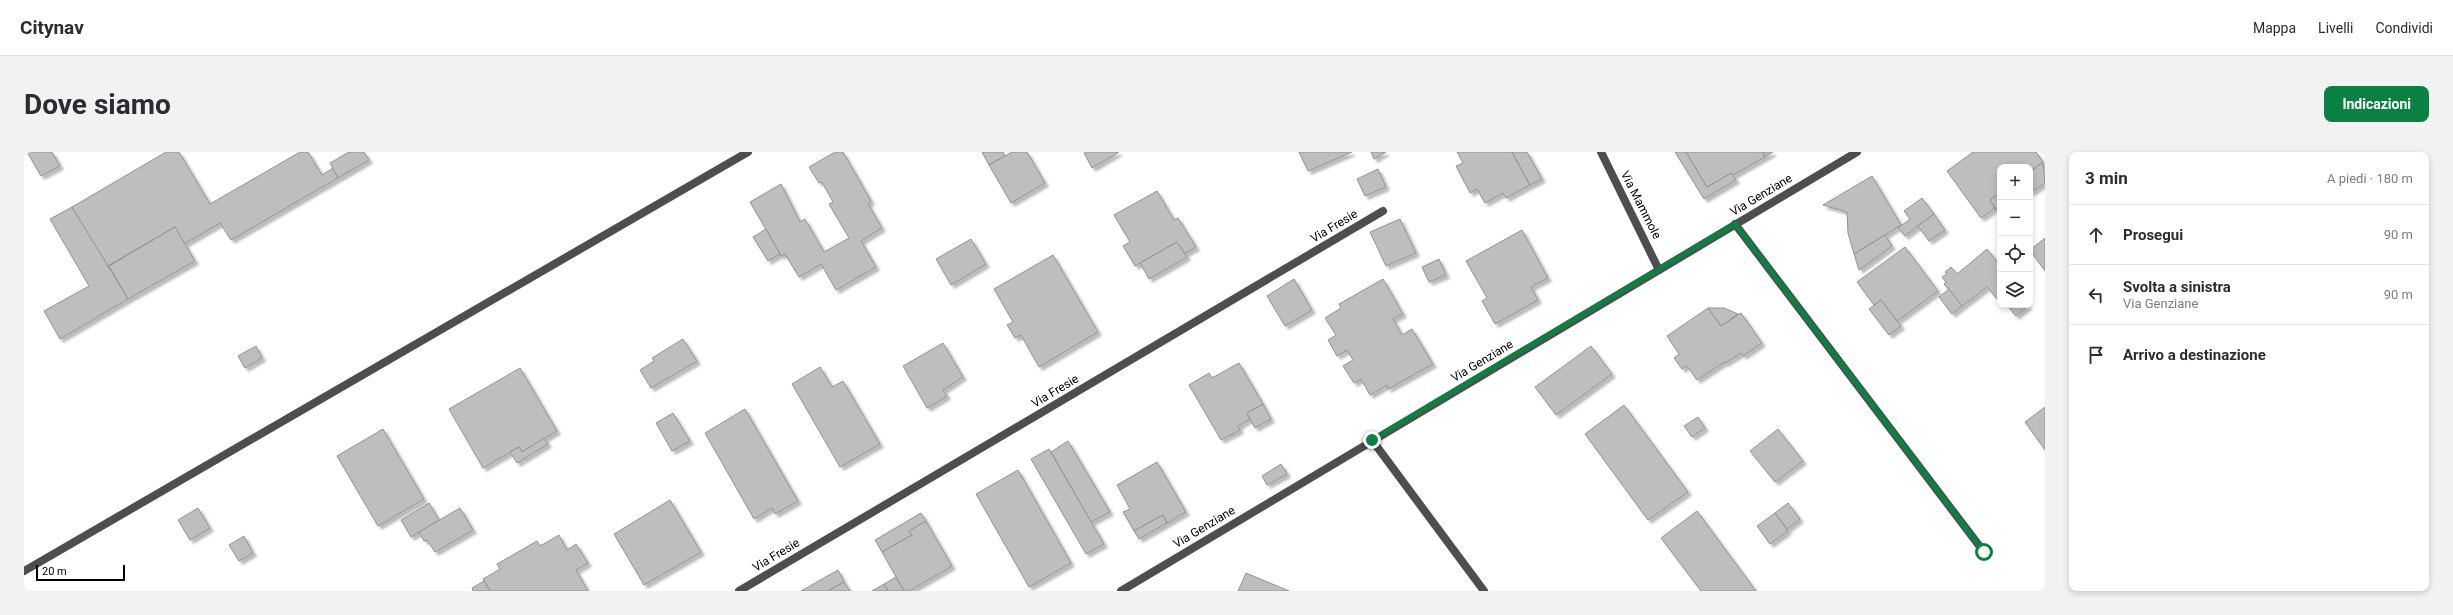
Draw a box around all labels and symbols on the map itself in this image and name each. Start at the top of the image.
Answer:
street label: Via Mammole [1618,169,1664,241]
street label: Via Genziane [1728,171,1794,219]
street label: Via Fresie [1308,207,1360,245]
street label: Via Genziane [1449,337,1515,385]
street label: Via Fresie [1029,372,1081,410]
route end [1363,431,1381,449]
street label: Via Genziane [1171,503,1237,551]
street label: Via Fresie [750,536,802,574]
route start [1975,543,1993,561]
scale bar [36,563,125,582]

